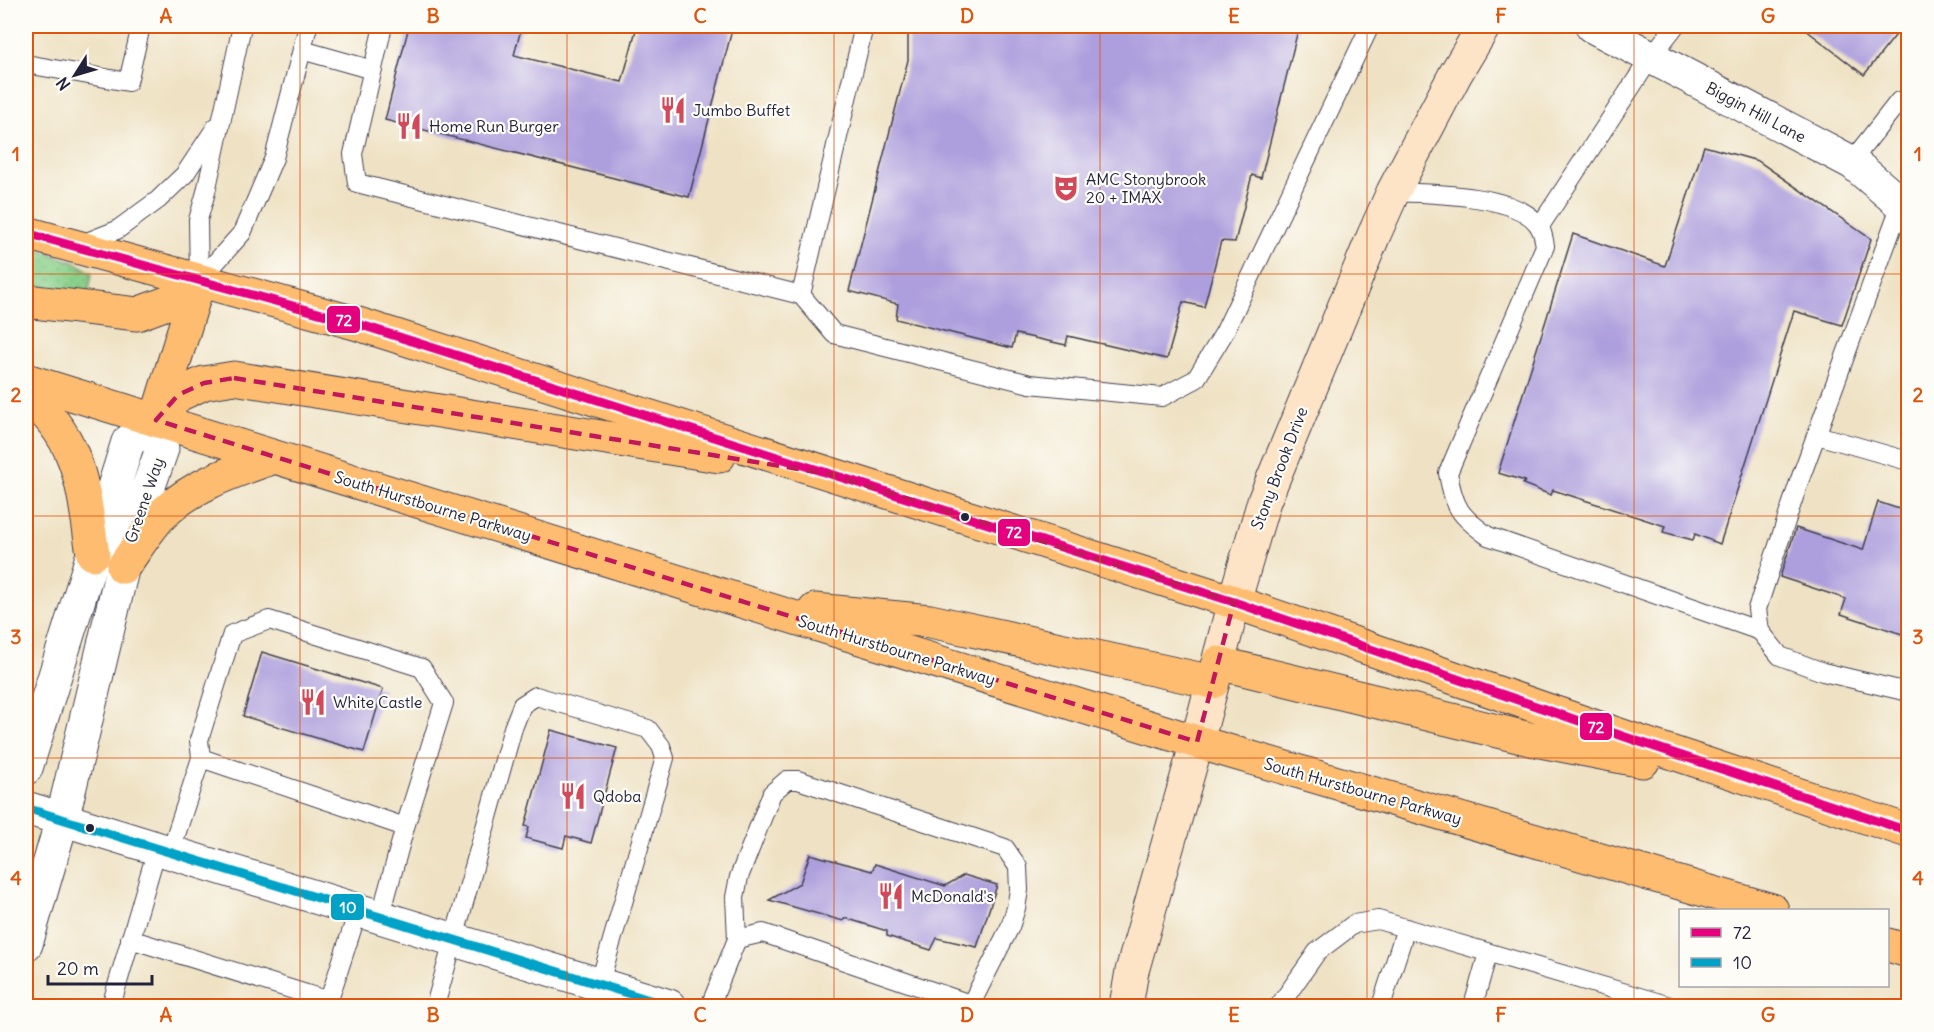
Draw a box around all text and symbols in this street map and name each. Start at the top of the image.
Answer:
text: A [160,3,173,28]
text: B [426,3,440,28]
text: C [693,3,707,28]
text: D [960,3,974,28]
text: E [1228,3,1240,28]
text: F [1495,3,1507,28]
text: G [1761,3,1775,28]
north arrow [45,45,105,105]
text: N [52,74,74,94]
street label: Biggin Hill Lane [1703,77,1809,147]
restaurant icon: Jumbo Buffet [658,95,688,125]
place label: Jumbo Buffet [693,100,791,120]
restaurant icon: Home Run Burger [394,111,424,141]
place label: Home Run Burger [429,116,559,136]
text: 1 [12,141,20,166]
text: 1 [1914,141,1922,166]
place label: AMC Stonybrook 20 + IMAX [1086,169,1206,207]
theatre icon: AMC Stonybrook 20 + IMAX [1051,173,1081,203]
line badge: 72 [326,305,361,334]
text: 72 [336,310,353,330]
text: 2 [11,382,22,407]
text: 2 [1913,382,1924,407]
street label: Stony Brook Drive [1246,404,1312,532]
street label: Greene Way [120,455,168,545]
street label: South Hurstbourne Parkway [332,466,534,546]
unlabelled marker [959,511,971,523]
line badge: 72 [997,518,1031,547]
text: 72 [1006,522,1023,542]
street label: South Hurstbourne Parkway [796,610,998,690]
text: 3 [10,624,22,649]
text: 3 [1912,624,1924,649]
restaurant icon: White Castle [298,687,328,717]
place label: White Castle [333,692,422,712]
line badge: 72 [1579,712,1613,741]
text: 72 [1588,717,1605,737]
street label: South Hurstbourne Parkway [1262,753,1464,829]
restaurant icon: Qdoba [558,781,588,811]
place label: Qdoba [593,786,641,806]
unlabelled marker [84,822,96,834]
text: 4 [10,865,22,890]
text: 4 [1912,865,1924,890]
restaurant icon: McDonald's [876,881,906,911]
place label: McDonald's [911,886,994,906]
line badge: 10 [330,893,365,921]
text: 10 [340,897,356,917]
legend [1679,909,1889,987]
text: 72 [1733,921,1752,944]
scale bar [48,948,152,986]
text: 10 [1733,951,1752,974]
text: 20 m [57,957,99,980]
text: A [160,1002,173,1027]
text: B [426,1002,440,1027]
text: C [693,1002,707,1027]
text: D [960,1002,974,1027]
text: E [1228,1002,1240,1027]
text: F [1495,1002,1507,1027]
text: G [1761,1002,1775,1027]

